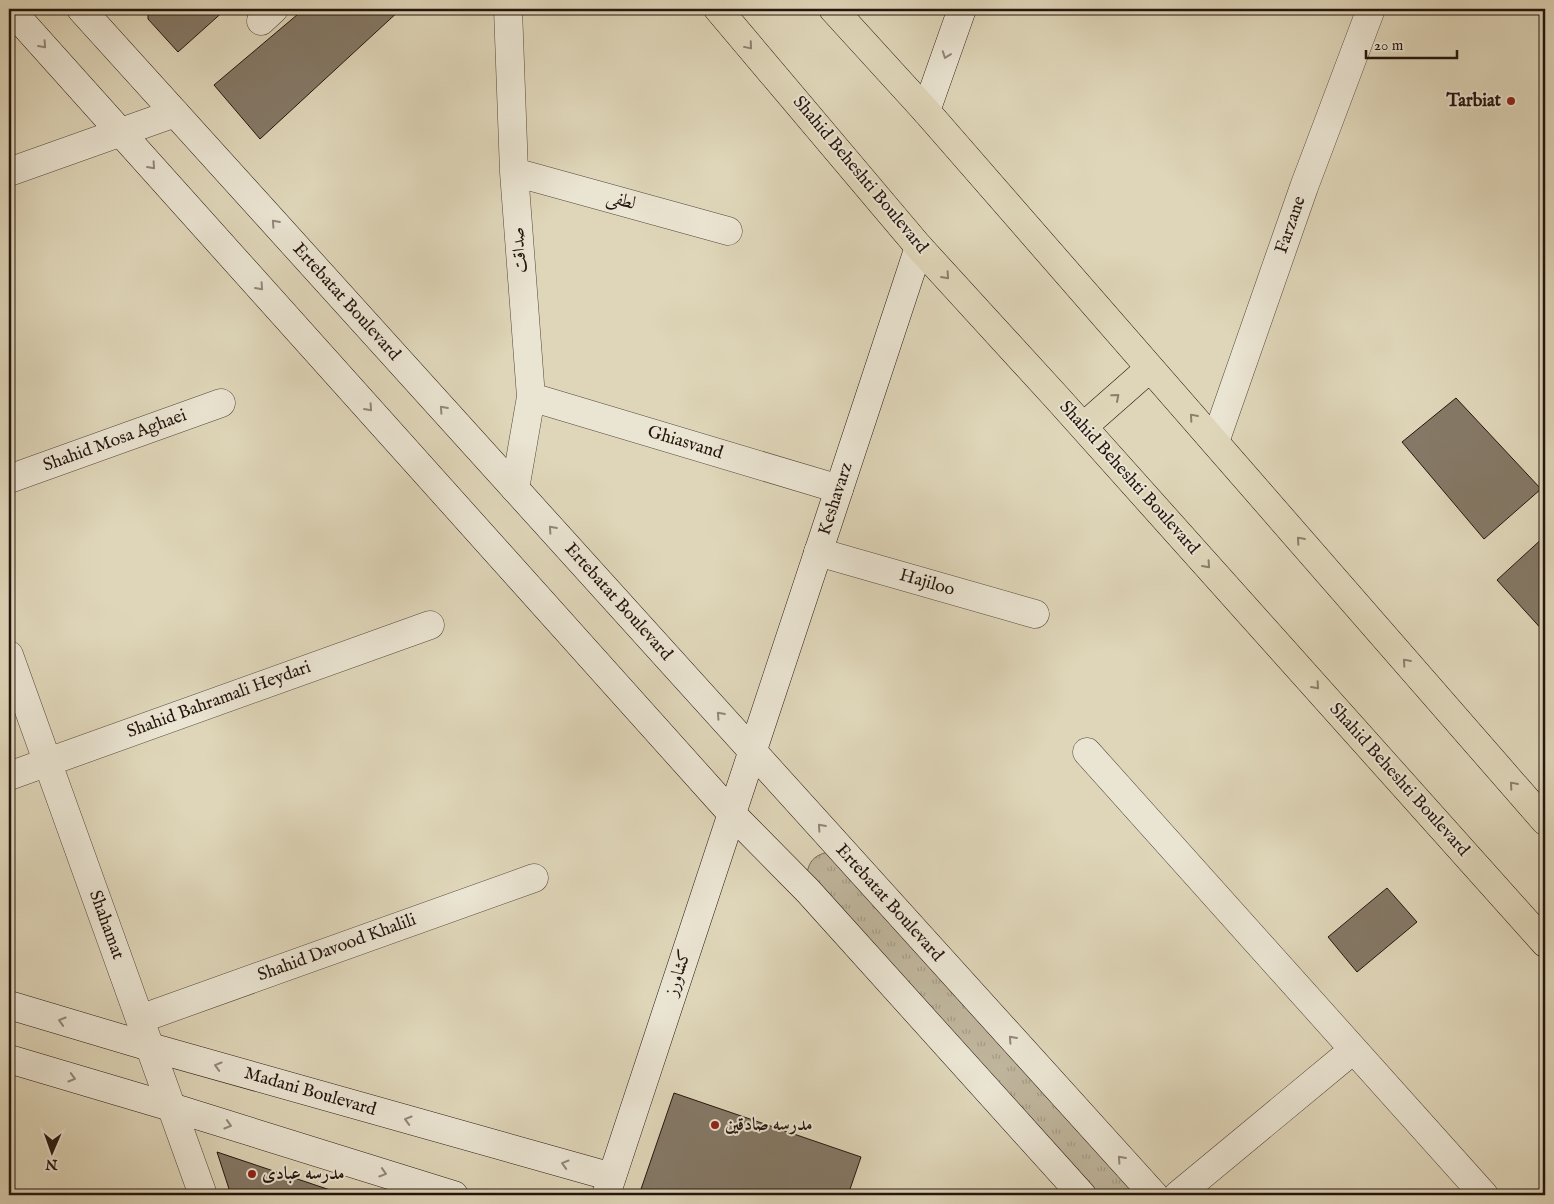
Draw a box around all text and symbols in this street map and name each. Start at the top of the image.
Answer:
scale bar [1366,28,1458,60]
text: 20 m [1374,36,1404,55]
one-way arrow [37,39,46,48]
one-way arrow [744,40,753,49]
one-way arrow [942,50,952,59]
place label: Tarbiat [1446,90,1502,113]
street label: Shahid Beheshti Boulevard [787,91,933,259]
marker: Tarbiat [1505,95,1517,107]
one-way arrow [146,160,155,169]
street label: لطفی [604,186,638,216]
street label: Farzane [1270,193,1312,257]
one-way arrow [272,220,281,229]
street label: صداقت [507,226,533,274]
street label: Ertebatat Boulevard [287,238,405,366]
one-way arrow [940,270,949,279]
one-way arrow [254,281,263,290]
one-way arrow [1111,394,1120,403]
street label: Shahid Beheshti Boulevard [1054,396,1204,560]
one-way arrow [363,402,372,411]
street label: Shahid Mosa Aghaei [40,404,190,478]
one-way arrow [440,405,449,414]
one-way arrow [1190,414,1199,423]
street label: Ghiasvand [644,421,726,465]
street label: Keshavarz [813,460,859,538]
one-way arrow [549,526,558,535]
one-way arrow [1296,536,1305,545]
street label: Ertebatat Boulevard [559,538,677,666]
one-way arrow [1201,560,1210,569]
street label: Hajiloo [897,564,958,602]
street label: Shahid Bahramali Heydari [124,656,314,744]
one-way arrow [1403,659,1412,668]
one-way arrow [1310,681,1319,690]
street label: Shahid Beheshti Boulevard [1324,698,1474,862]
one-way arrow [717,711,726,720]
one-way arrow [1510,781,1519,790]
one-way arrow [818,824,827,833]
street label: Ertebatat Boulevard [830,839,948,967]
street label: Shahamat [83,887,129,963]
street label: Shahid Davood Khalili [255,909,420,987]
street label: کشاورز [660,947,697,1001]
one-way arrow [58,1016,66,1027]
one-way arrow [1009,1035,1018,1044]
one-way arrow [215,1062,223,1072]
street label: Madani Boulevard [241,1062,379,1122]
one-way arrow [68,1072,76,1082]
place label: مدرسه صادقین [725,1114,812,1137]
one-way arrow [405,1115,413,1125]
one-way arrow [223,1119,232,1129]
marker: مدرسه صادقین [709,1119,721,1131]
north arrow [28,1126,78,1176]
text: N [45,1155,59,1173]
one-way arrow [1118,1156,1127,1165]
one-way arrow [561,1159,569,1169]
place label: مدرسه عبادی [262,1163,345,1186]
one-way arrow [378,1167,387,1177]
marker: مدرسه عبادی [246,1168,258,1180]

